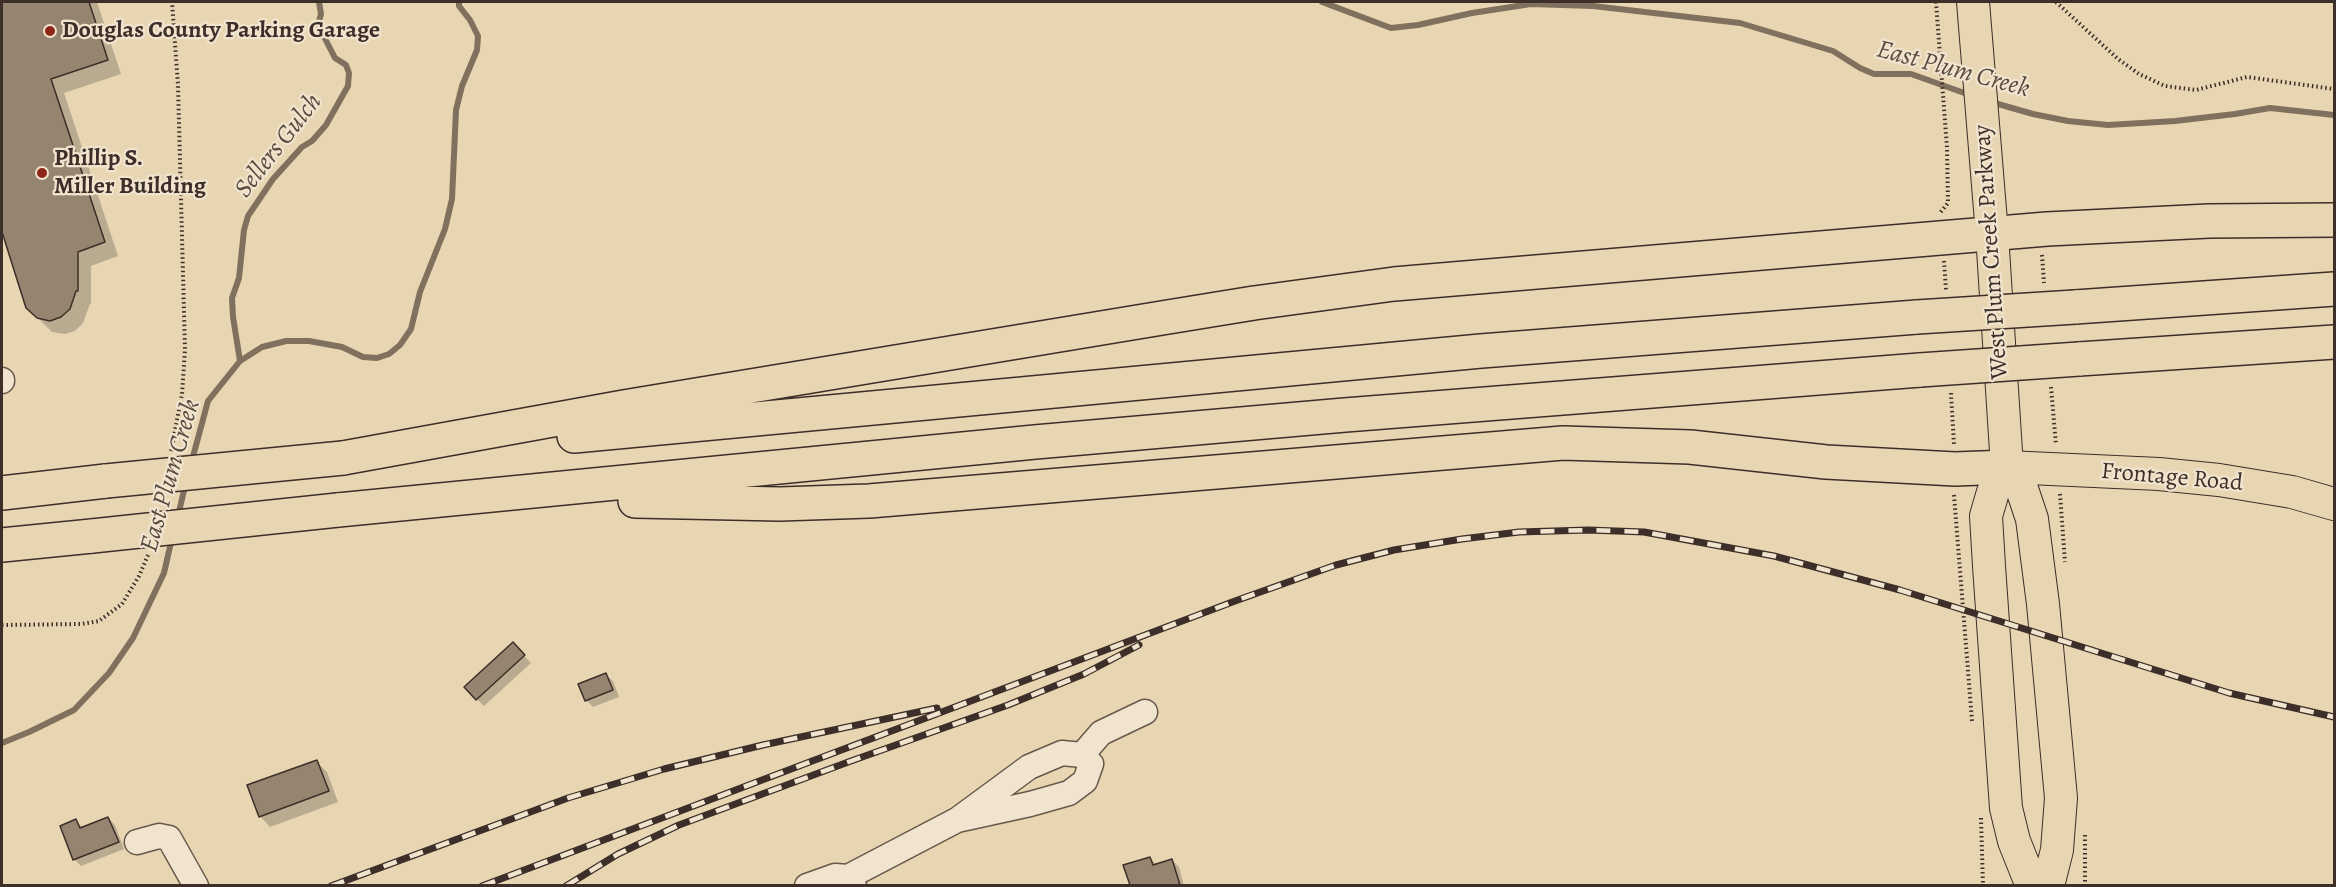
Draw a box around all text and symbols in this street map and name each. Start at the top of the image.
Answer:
place label: Douglas County Parking Garage [62,17,380,45]
marker: Douglas County Parking Garage [43,24,57,38]
water label: East Plum Creek [1873,35,2033,105]
water label: Sellers Gulch [229,88,329,204]
street label: West Plum Creek Parkway [1969,124,2015,380]
place label: Phillip S. Miller Building [54,145,206,201]
marker: Phillip S. Miller Building [35,166,49,180]
water label: East Plum Creek [134,396,208,556]
street label: Frontage Road [2100,457,2244,499]

